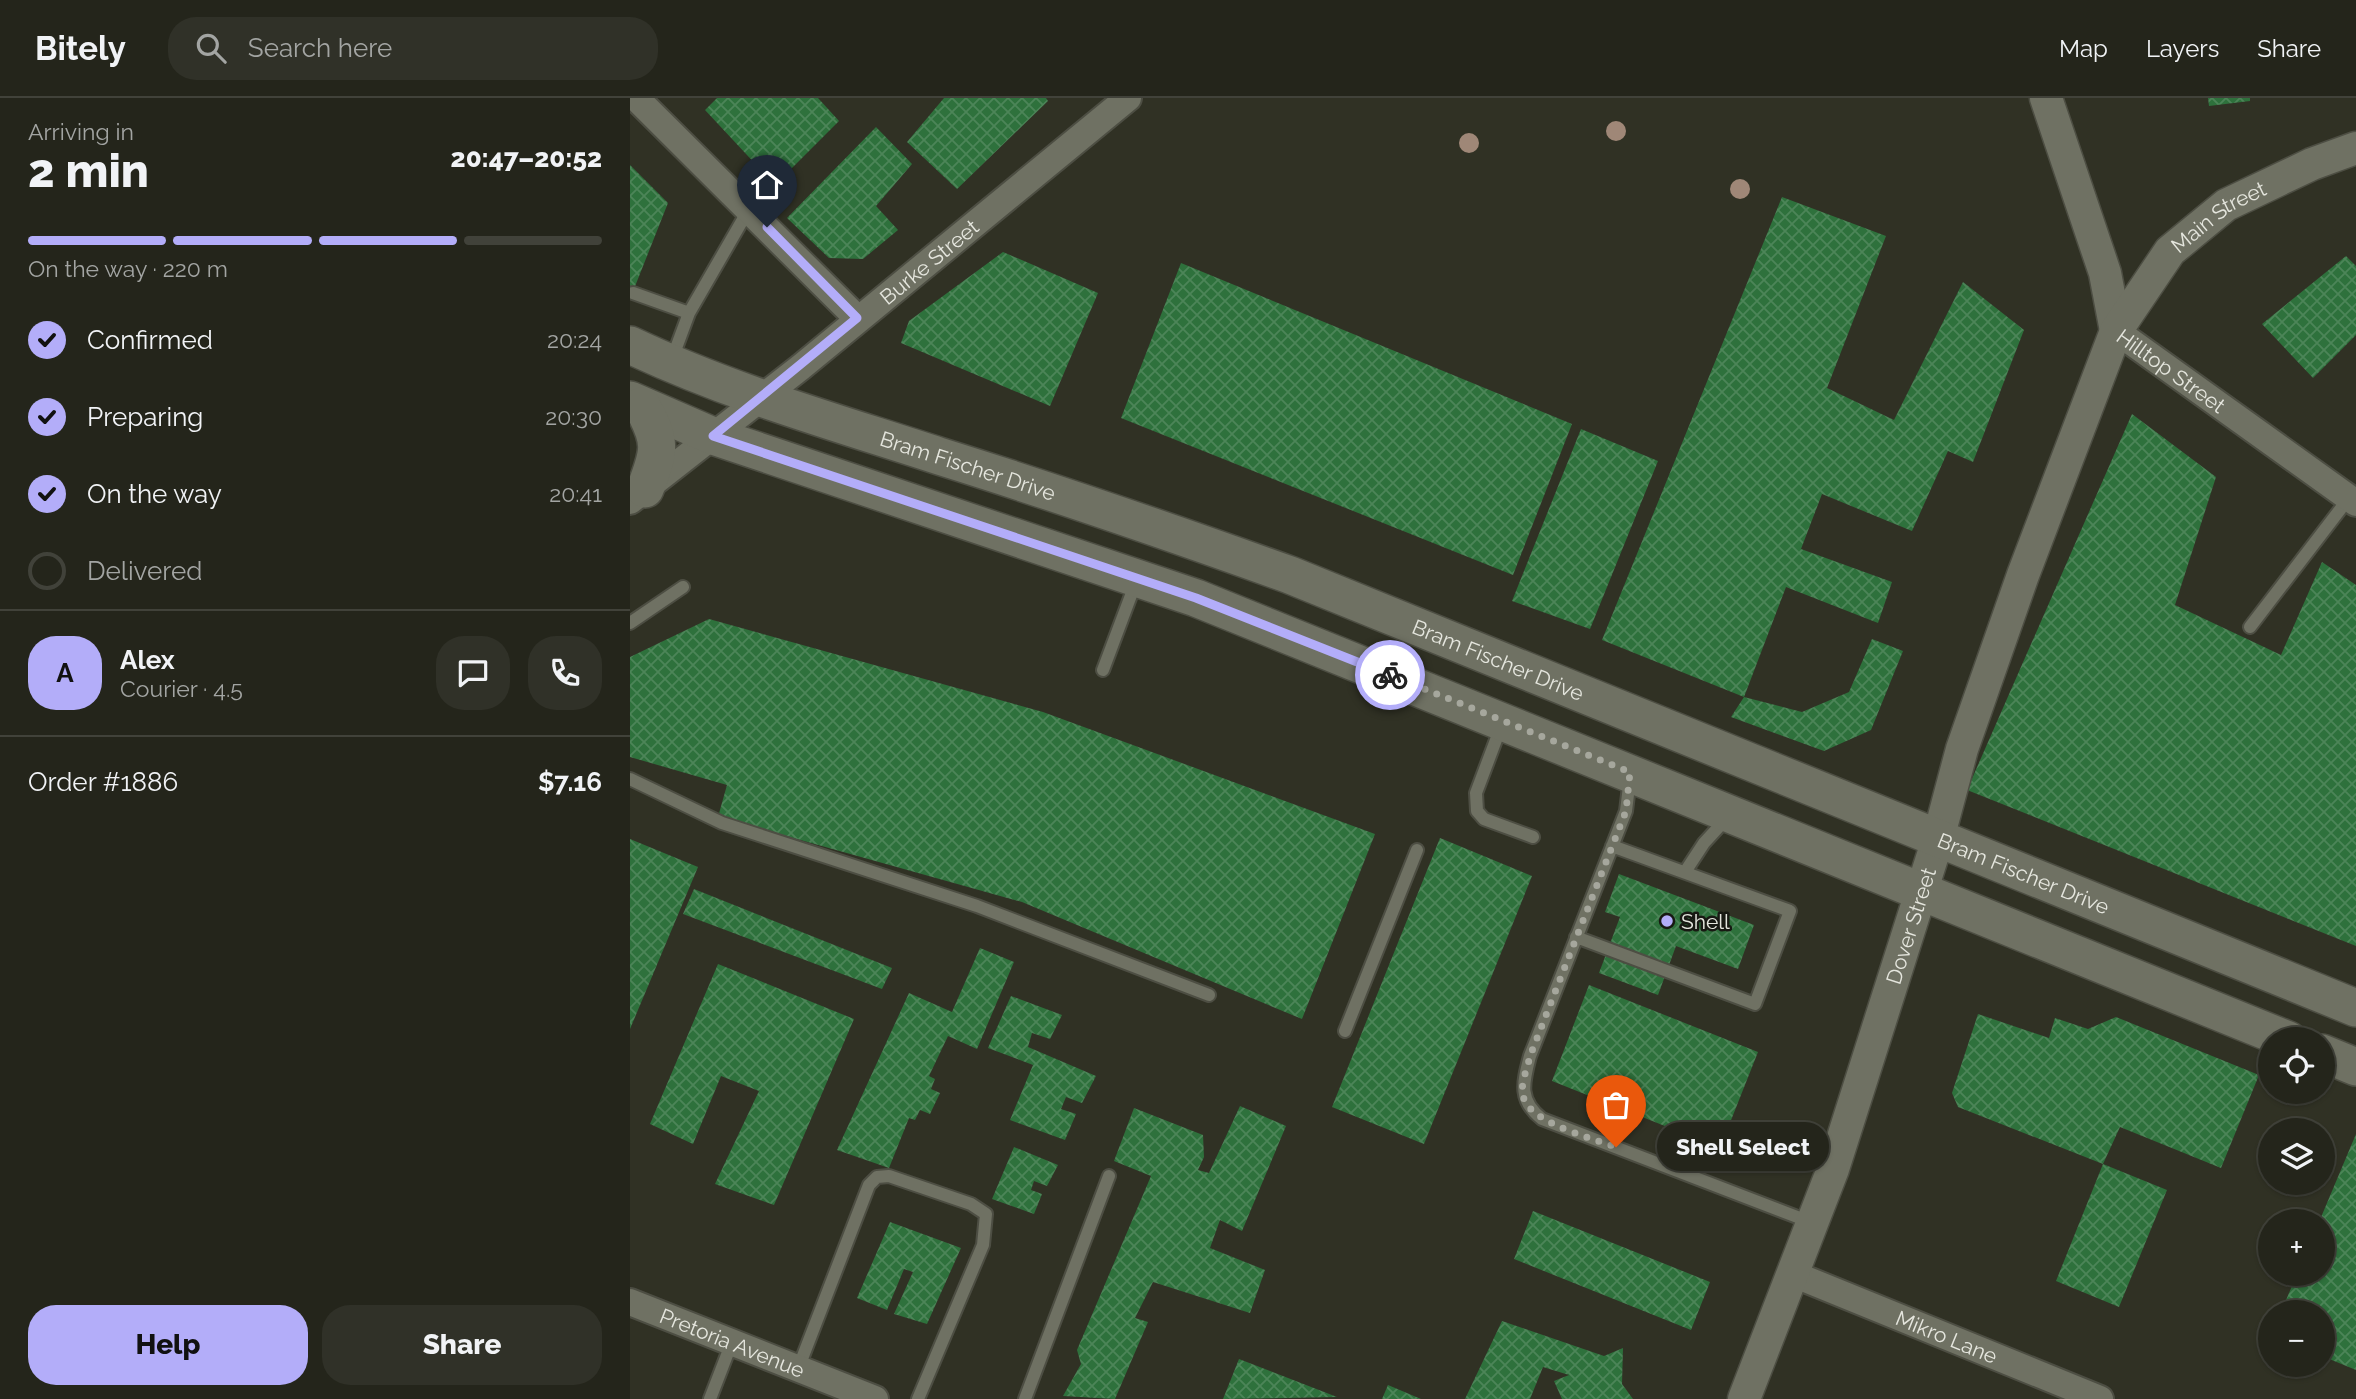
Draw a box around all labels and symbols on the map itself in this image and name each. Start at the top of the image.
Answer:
pin [737,155,797,227]
street label: Main Street [2166,175,2270,258]
street label: Burke Street [875,214,983,310]
street label: Hilltop Street [2112,323,2230,418]
street label: Bram Fischer Drive [877,425,1059,505]
street label: Bram Fischer Drive [1409,614,1588,706]
courier [1355,640,1425,710]
street label: Bram Fischer Drive [1934,827,2113,919]
street label: Dover Street [1880,864,1941,987]
place label: Shell [1681,909,1730,934]
marker: Shell [1659,913,1675,929]
pin [1586,1075,1646,1147]
callout: Shell Select [1658,1122,1830,1172]
street label: Pretoria Avenue [656,1303,808,1382]
street label: Mikro Lane [1892,1305,2001,1368]

